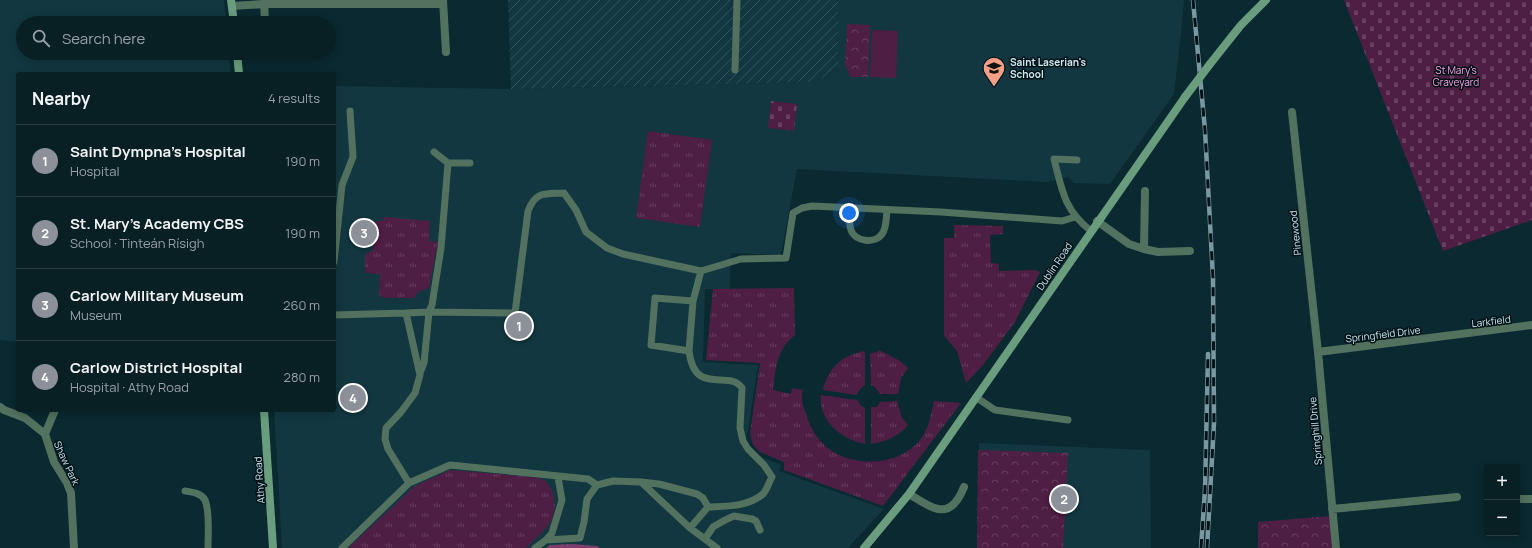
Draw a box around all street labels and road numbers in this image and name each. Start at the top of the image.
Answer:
street label: Pinewood [1286,210,1304,256]
street label: Dublin Road [1033,239,1075,293]
street label: Larkfield [1471,312,1511,330]
street label: Springfield Drive [1345,322,1421,346]
street label: Springhill Drive [1305,396,1325,466]
street label: Shaw Park [51,439,84,488]
street label: Athy Road [250,456,268,504]

